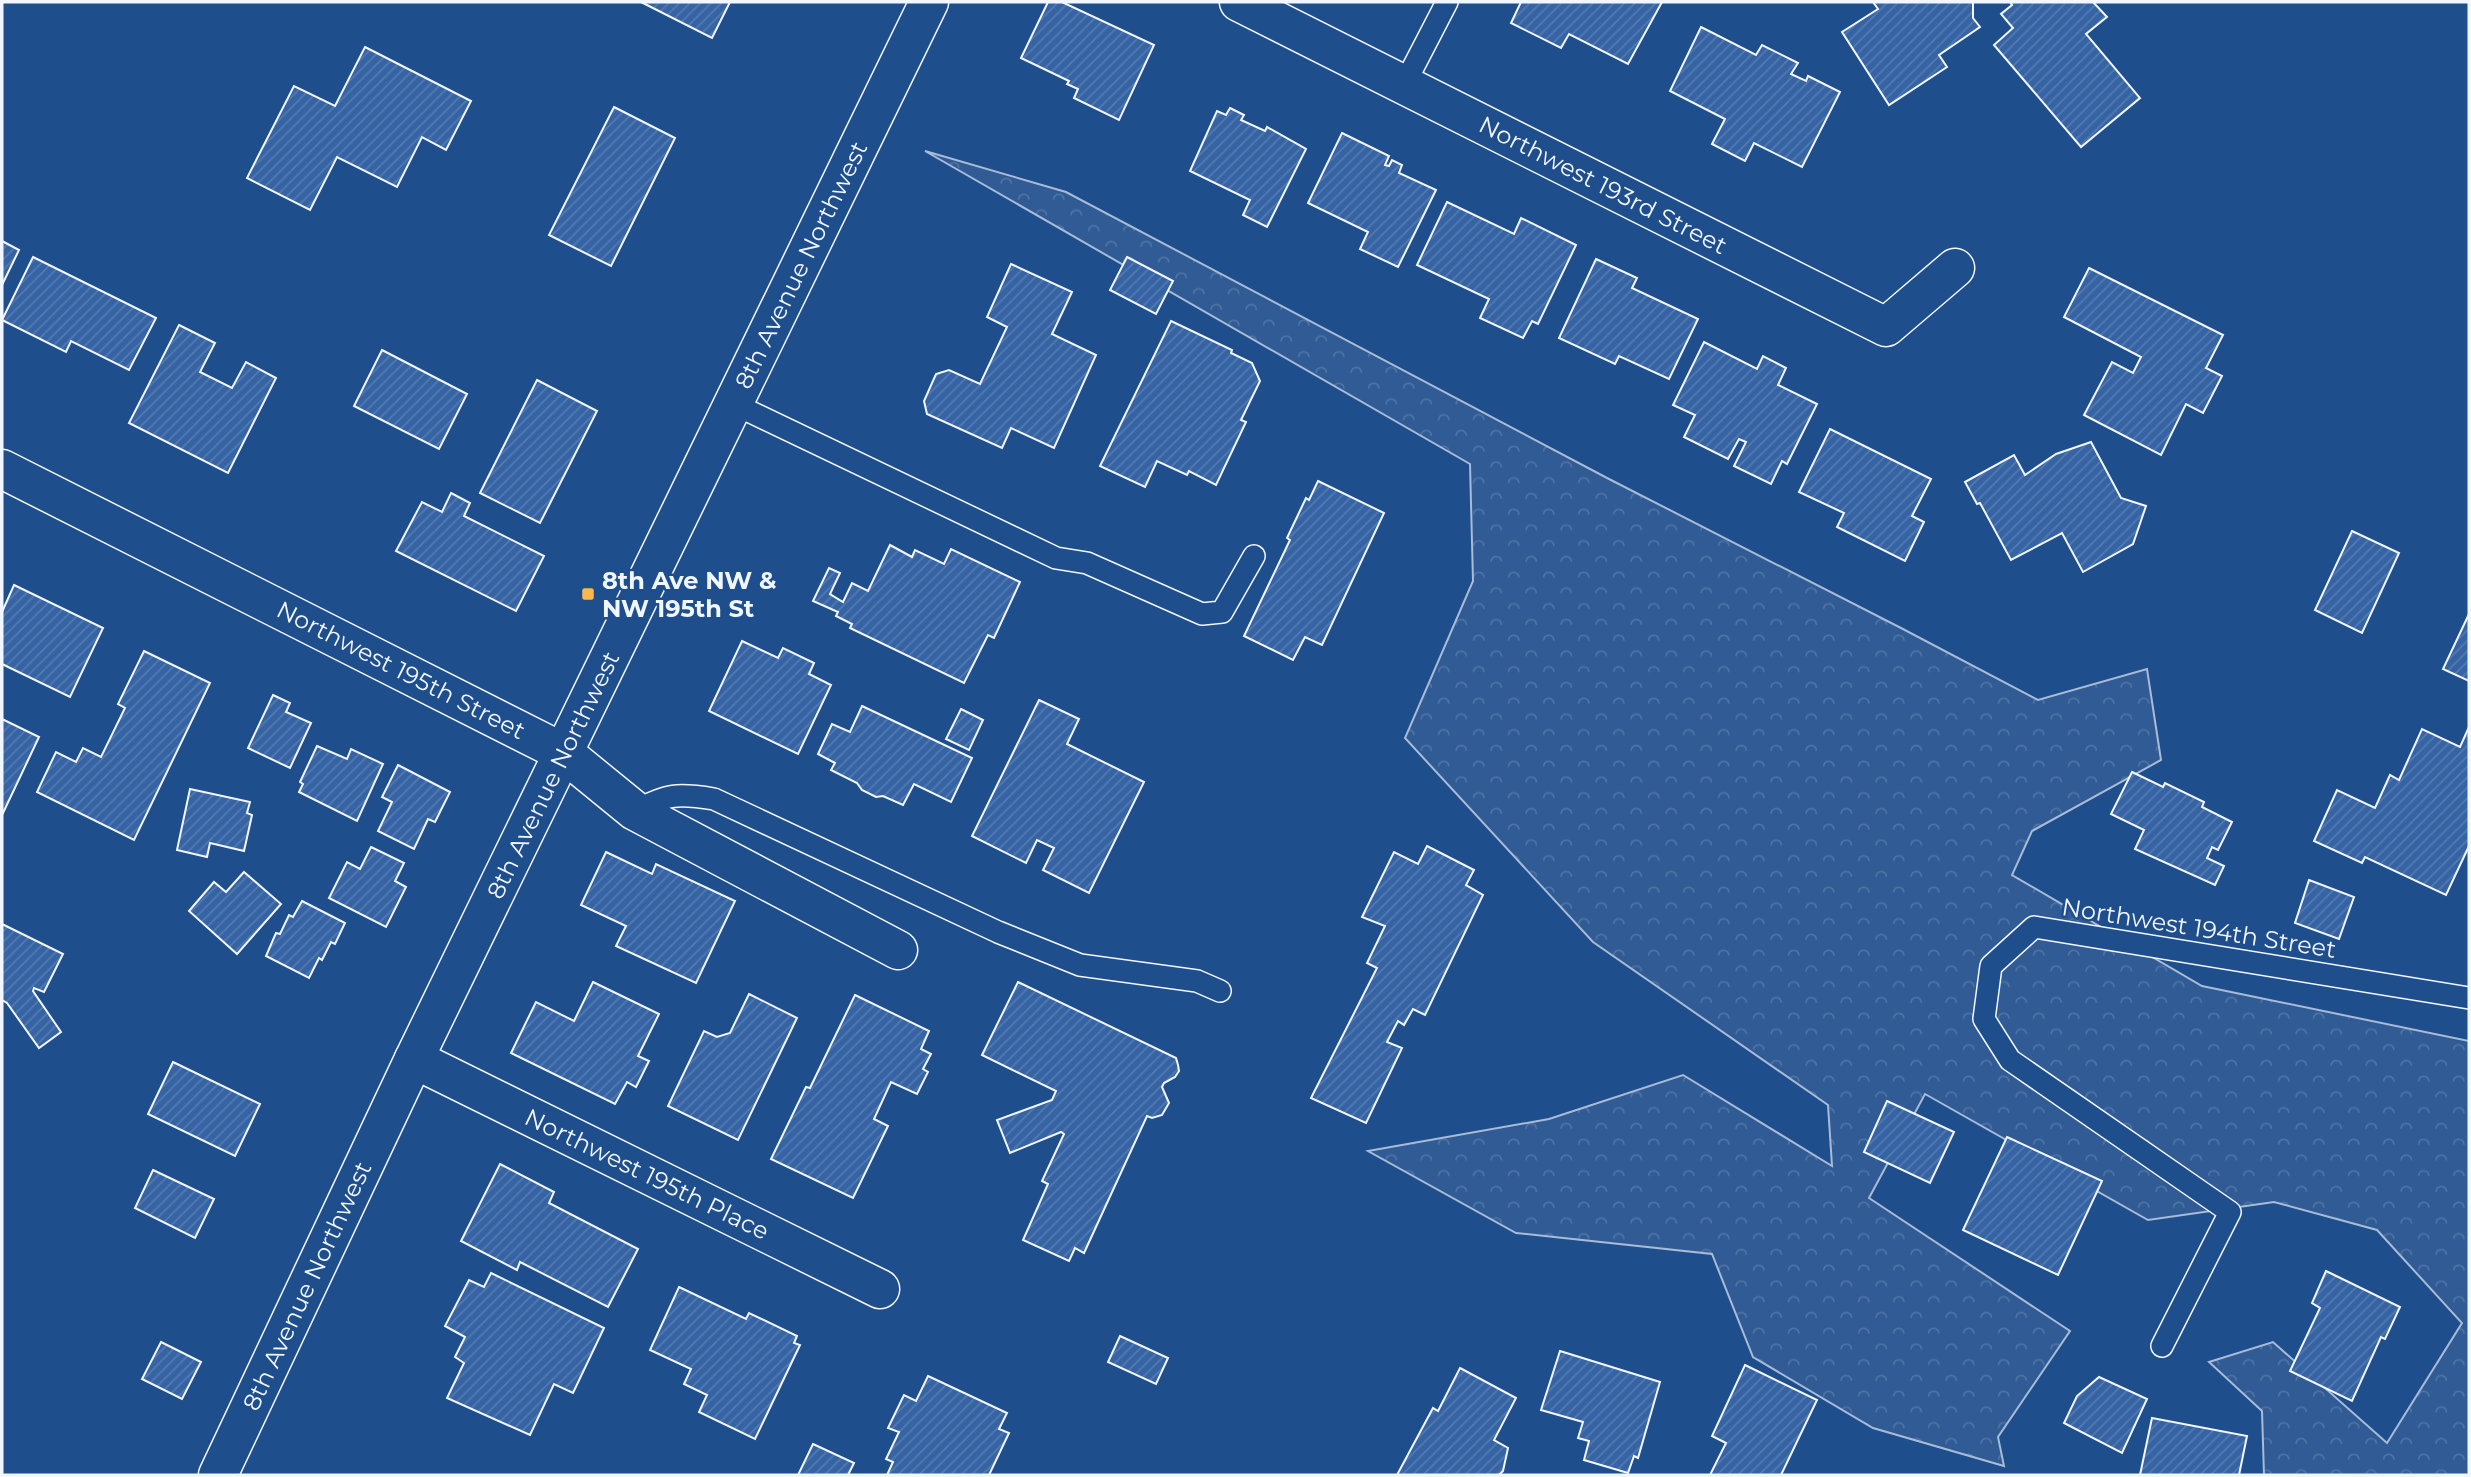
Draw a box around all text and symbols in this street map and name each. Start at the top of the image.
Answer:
street label: Northwest 193rd Street [1474,110,1732,260]
street label: 8th Avenue Northwest [728,136,874,393]
place label: 8th Ave NW & NW 195th St [602,566,777,623]
marker: 8th Ave NW & NW 195th St [580,586,596,602]
street label: Northwest 195th Street [272,595,530,745]
street label: 8th Avenue Northwest [480,646,626,903]
street label: Northwest 194th Street [2060,892,2338,964]
street label: Northwest 195th Place [520,1102,774,1246]
street label: 8th Avenue Northwest [237,1157,378,1415]

